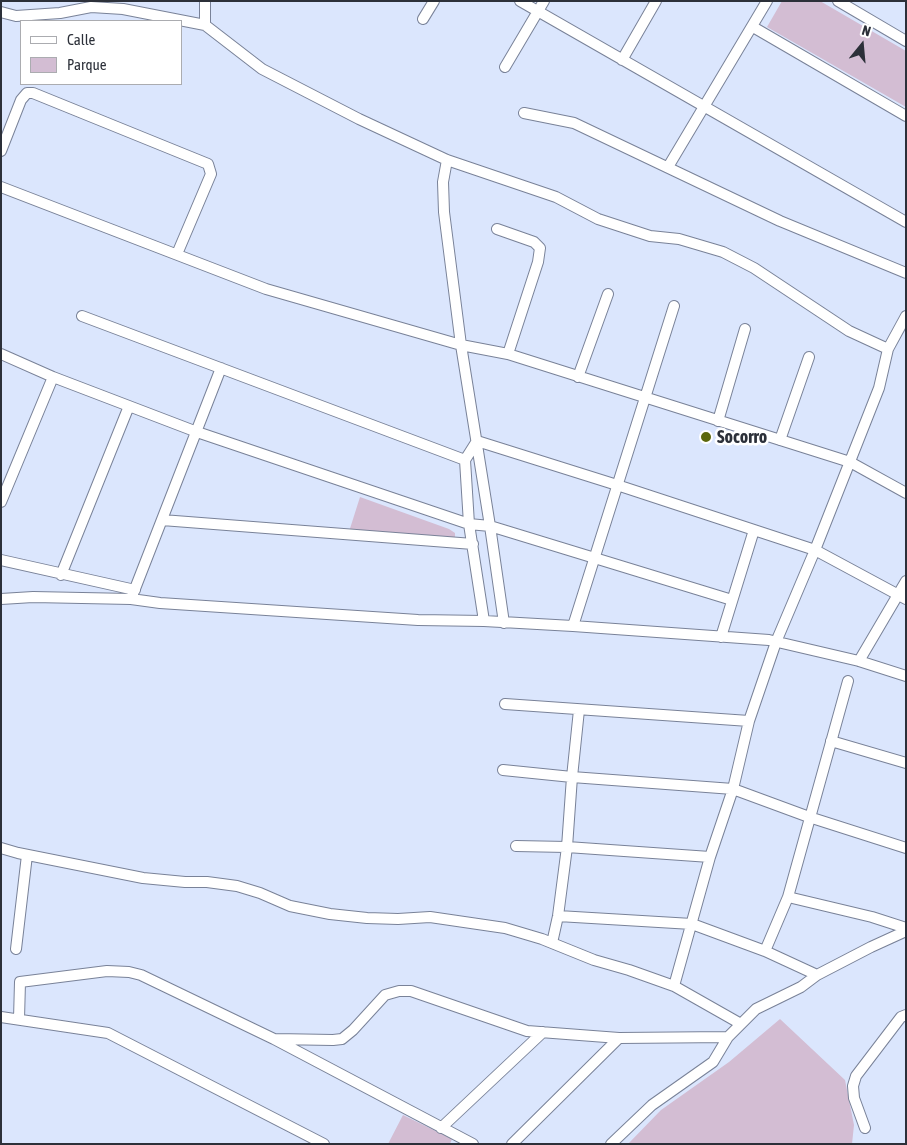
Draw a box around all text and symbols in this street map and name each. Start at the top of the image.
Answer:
legend [20,20,182,85]
north arrow [837,20,887,70]
text: N [860,22,873,40]
text: Calle [67,31,95,48]
text: Parque [67,56,107,73]
place label: Socorro [717,426,767,448]
marker: Socorro [699,430,713,444]

